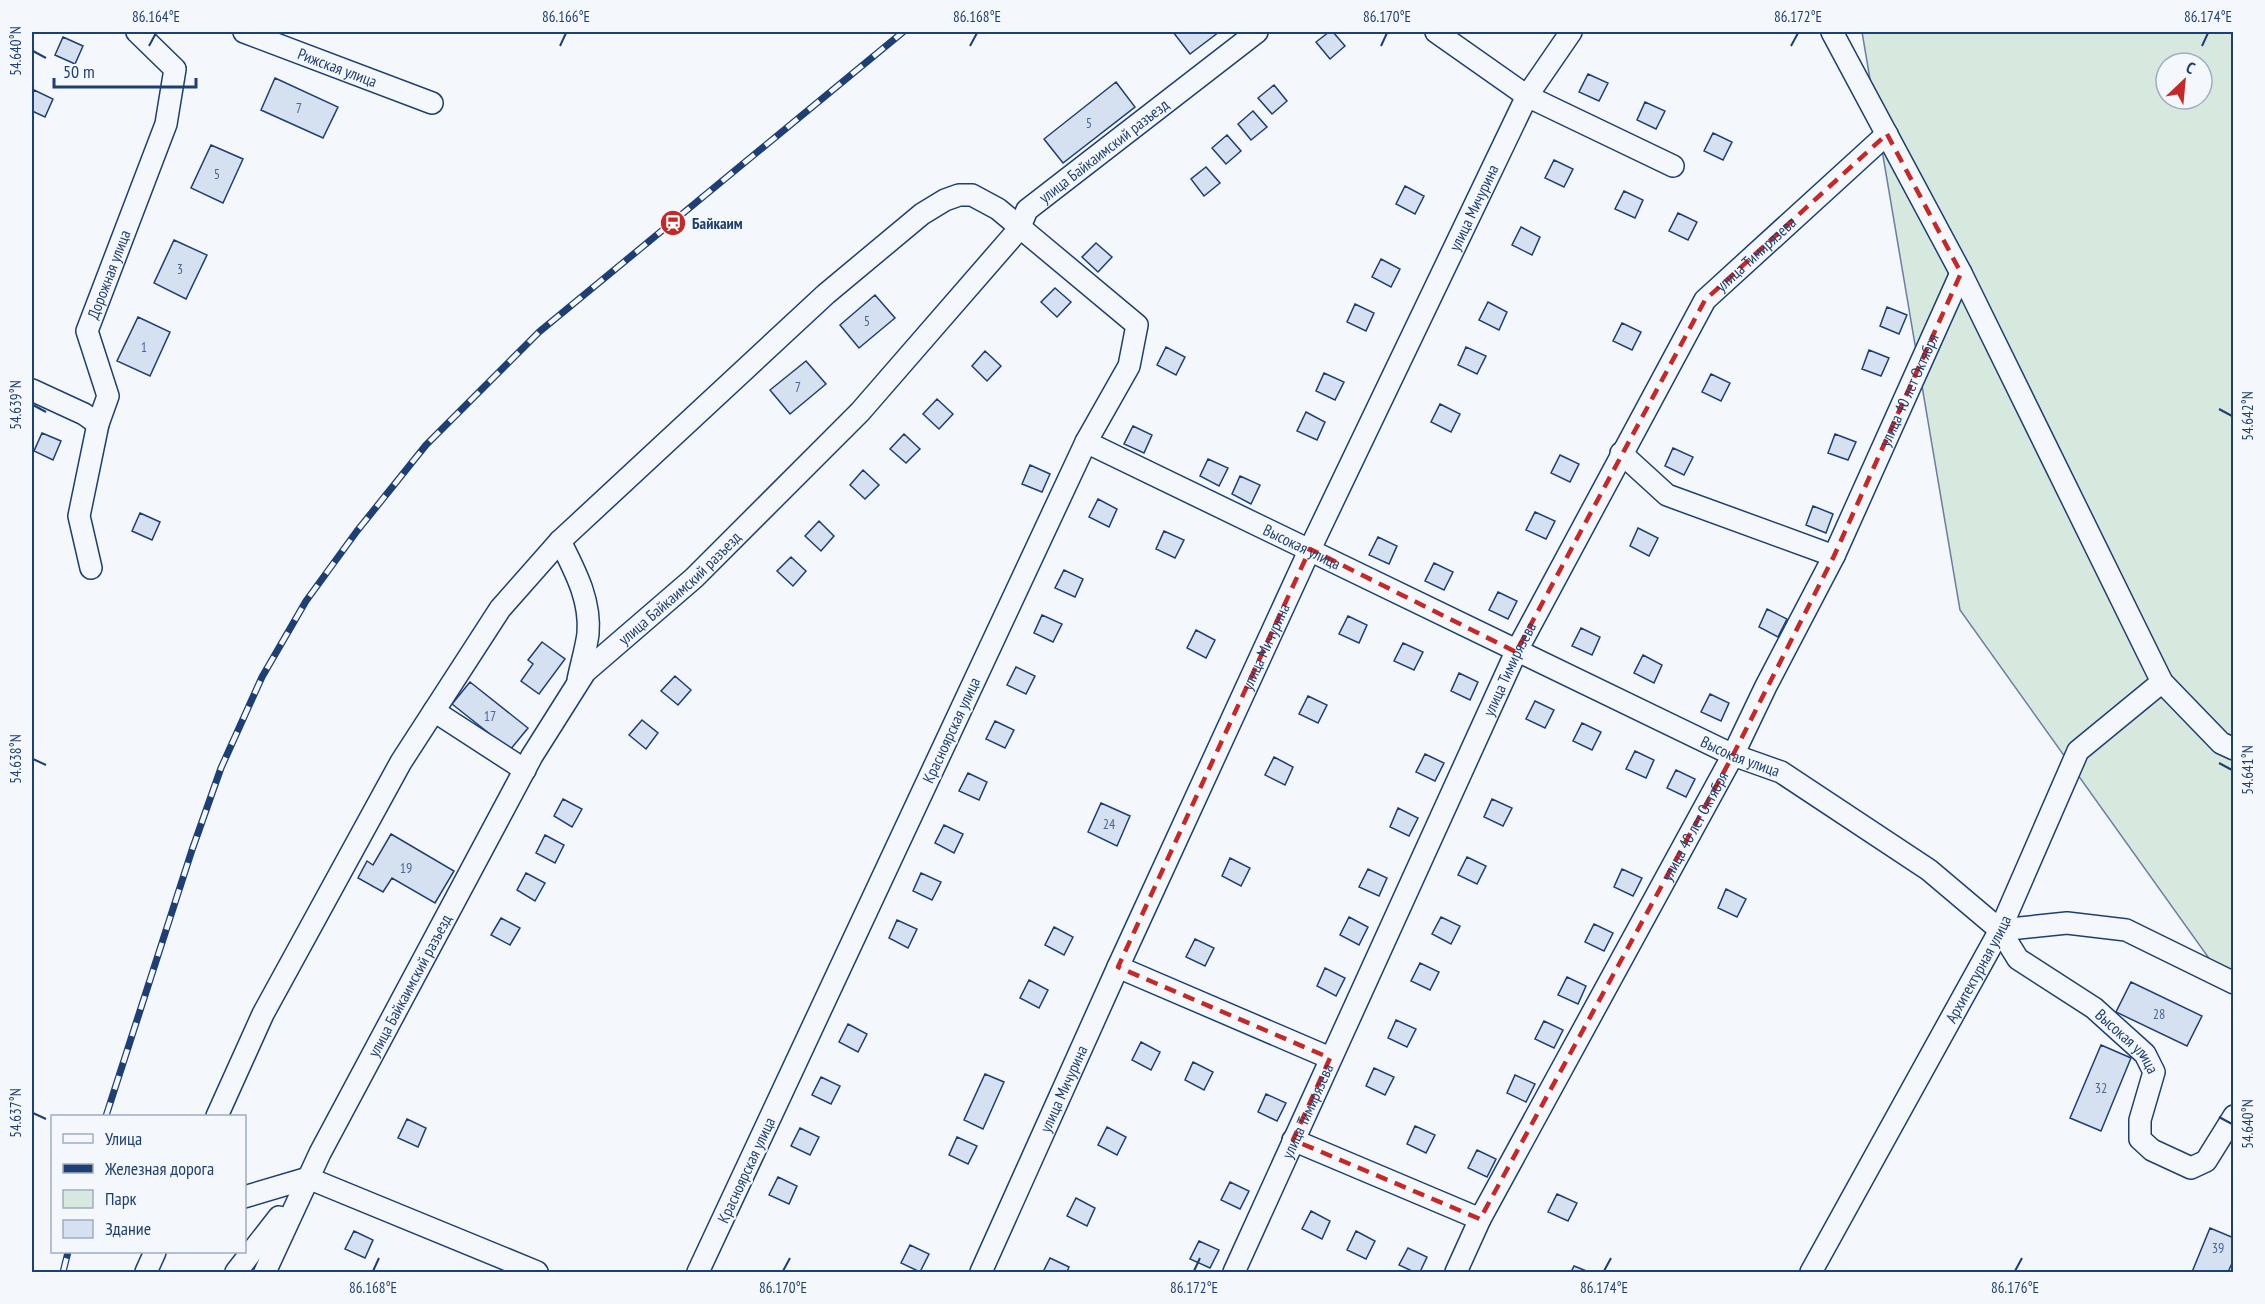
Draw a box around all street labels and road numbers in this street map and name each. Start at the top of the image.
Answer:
street label: Рижская улица [295,43,380,91]
street label: улица Байкаимский разъезд [1035,94,1172,207]
street label: улица Мичурина [1444,161,1503,254]
street label: улица Тимирязева [1711,212,1800,296]
street label: Дорожная улица [83,227,135,322]
street label: улица 40 лет Октября [1875,330,1943,449]
street label: Высокая улица [1260,519,1344,574]
street label: улица Байкаимский разъезд [614,527,745,649]
street label: улица Мичурина [1237,600,1294,693]
street label: улица Тимирязева [1478,618,1540,719]
street label: Красноярская улица [918,674,984,786]
street label: Высокая улица [1698,731,1783,781]
street label: улица 40 лет Октября [1656,768,1732,884]
street label: улица Байкаимский разъезд [363,911,456,1060]
street label: Архитектурная улица [1941,912,2015,1026]
street label: Высокая улица [2091,1004,2163,1077]
street label: улица Мичурина [1035,1042,1092,1135]
street label: улица Тимирязева [1277,1060,1338,1162]
street label: Красноярская улица [713,1114,779,1226]

